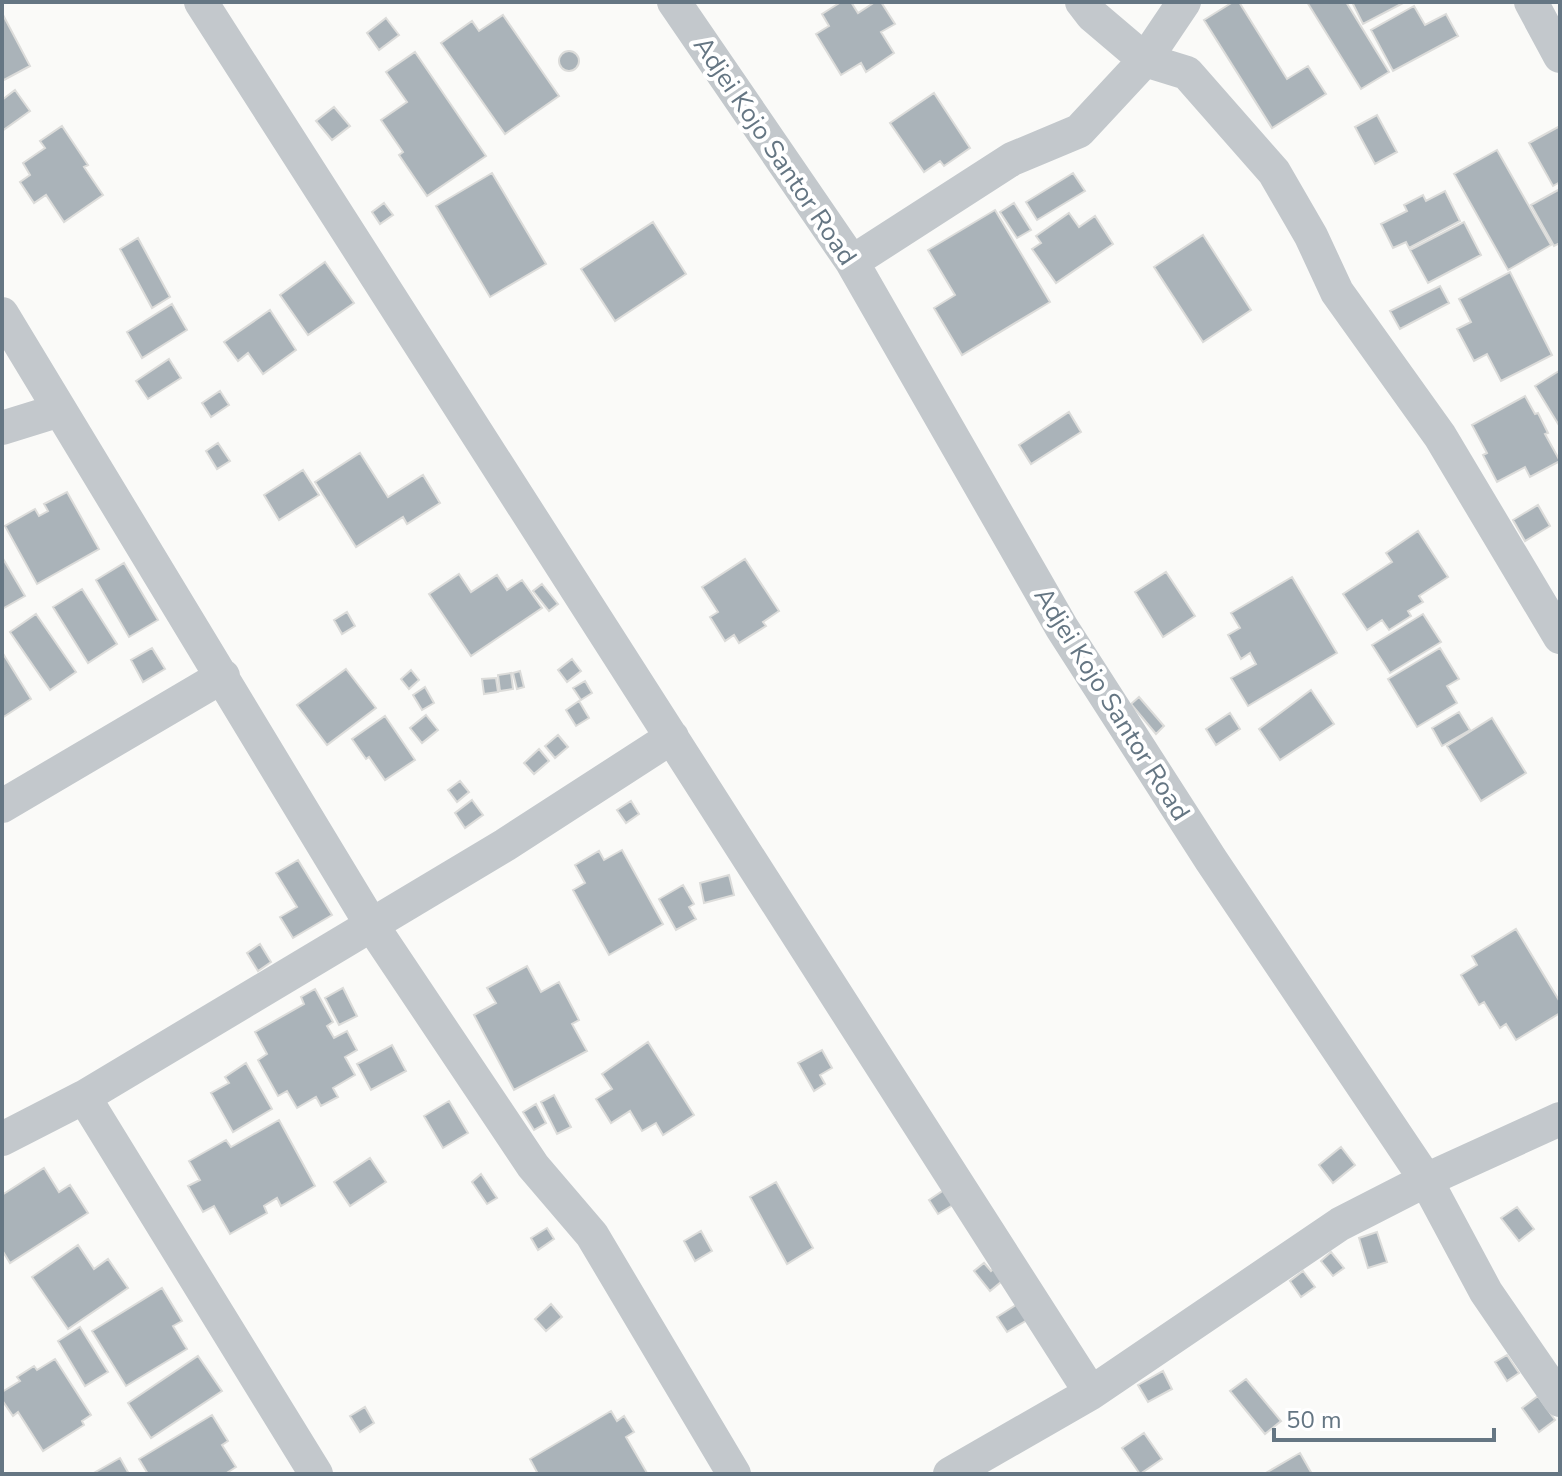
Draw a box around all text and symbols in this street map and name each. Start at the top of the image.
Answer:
street label: Adjei Kojo Santor Road [685,30,865,272]
street label: Adjei Kojo Santor Road [1026,581,1198,827]
scale bar [1274,1392,1494,1442]
text: 50 m [1286,1404,1342,1436]

